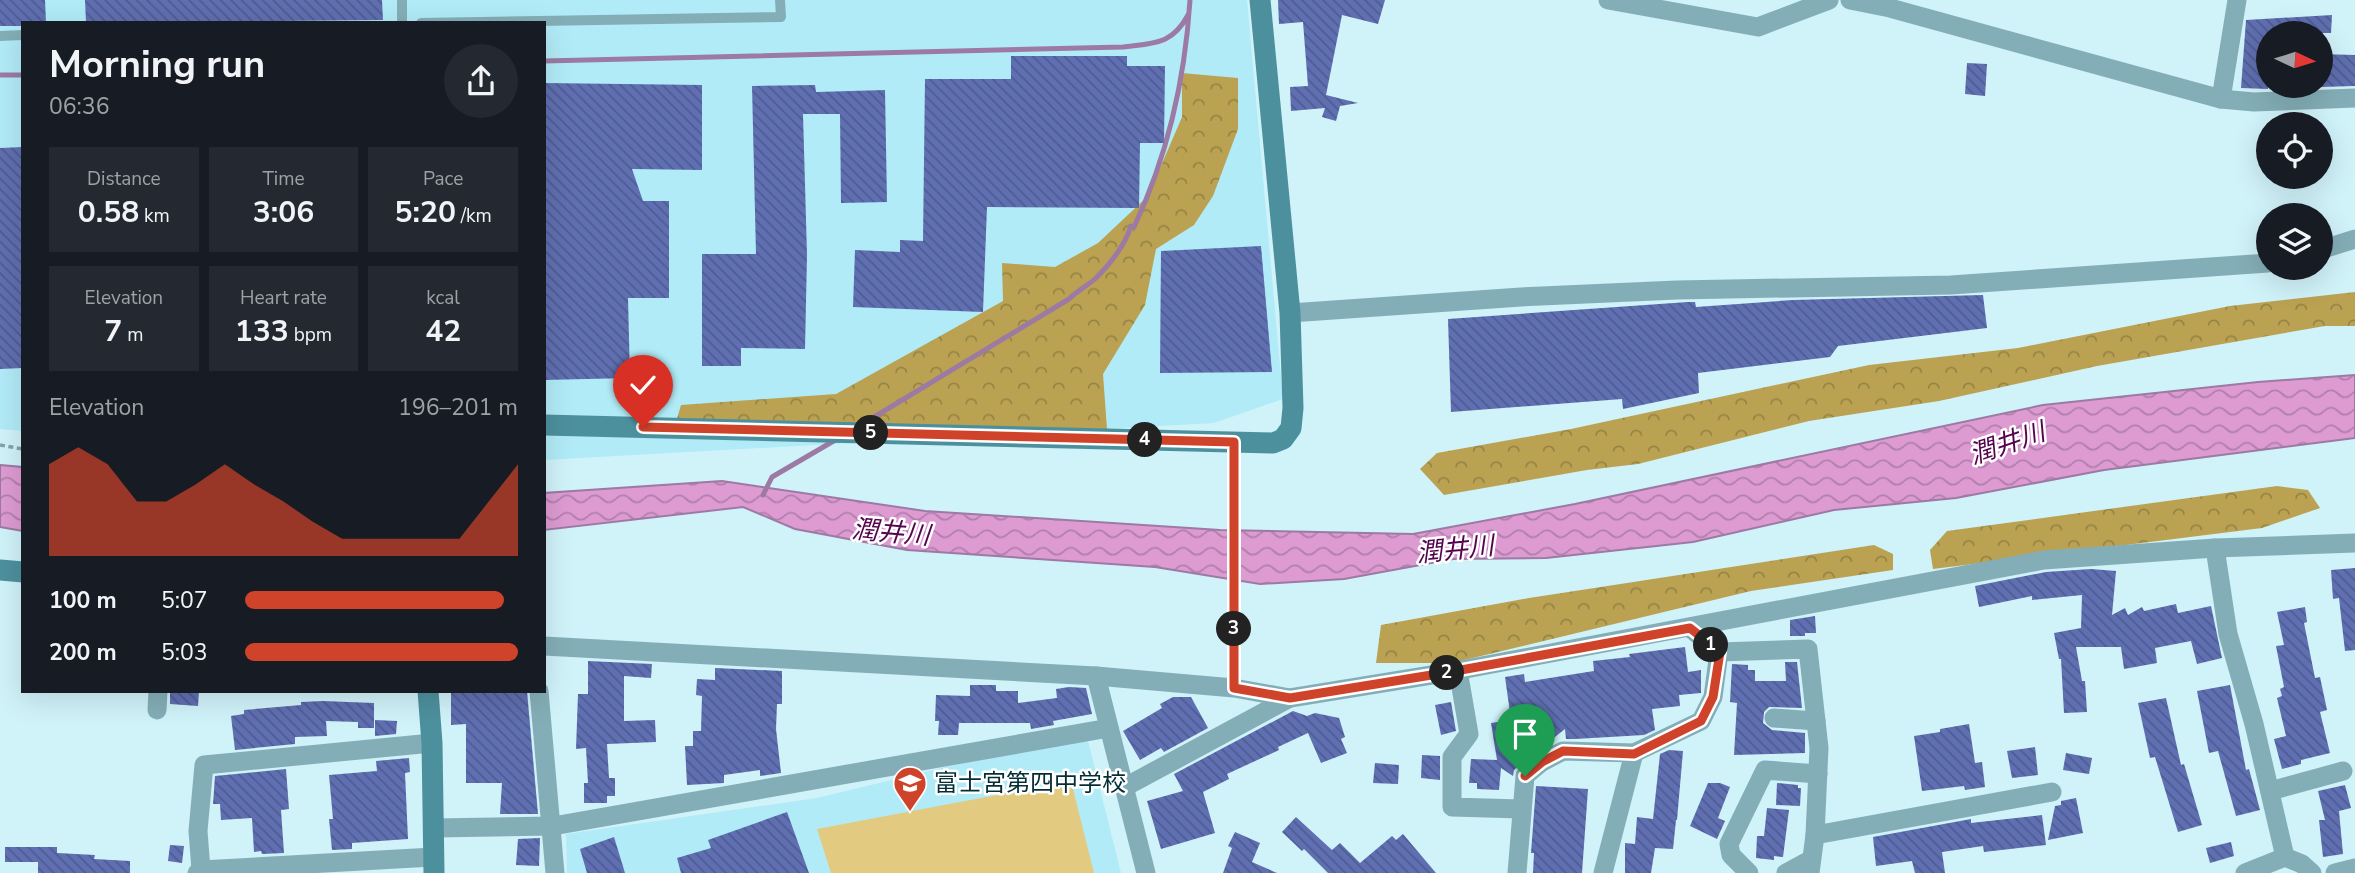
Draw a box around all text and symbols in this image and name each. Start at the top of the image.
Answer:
north arrow [2256,21,2333,98]
map controls [2256,21,2333,280]
text: Morning run [49,39,265,90]
button: share [444,44,518,118]
text: 06:36 [49,91,109,122]
button: locate [2256,112,2333,189]
text: Distance [87,166,161,192]
text: Time [262,166,305,192]
text: Pace [423,166,463,192]
text: 0.58 [78,192,139,233]
text: 3:06 [253,192,314,233]
text: 5:20 [394,192,456,233]
text: km [139,203,170,229]
text: /km [456,203,492,229]
button: layers [2256,203,2333,280]
text: Elevation [84,285,163,311]
text: Heart rate [240,285,327,311]
text: kcal [426,285,460,311]
text: 7 [104,311,122,352]
text: 133 [235,311,289,352]
text: 42 [425,311,461,352]
text: m [122,322,143,348]
text: bpm [289,322,332,348]
pin [613,355,673,427]
icon: check [624,366,662,404]
text: Elevation [49,392,144,423]
text: 196–201 m [398,392,518,423]
water label: 潤井川 [1965,413,2053,473]
pin: 5 [854,416,888,450]
text: 5 [865,419,876,445]
pin: 4 [1128,422,1162,458]
text: 4 [1139,426,1150,452]
water label: 潤井川 [851,512,934,554]
water label: 潤井川 [1414,528,1499,571]
text: 100 m [49,585,117,616]
text: 5:07 [161,585,208,616]
pin: 3 [1216,612,1252,646]
text: 3 [1228,615,1239,641]
pin: 1 [1694,628,1728,662]
text: 1 [1705,631,1716,657]
text: 200 m [49,637,117,668]
text: 5:03 [161,637,208,668]
pin: 2 [1430,656,1464,690]
text: 2 [1441,659,1452,685]
pin [1495,704,1555,776]
icon: arrive [1506,715,1544,753]
school or university icon: 富士宮第四中学校 [891,764,929,813]
place label: 富士宮第四中学校 [934,767,1126,799]

